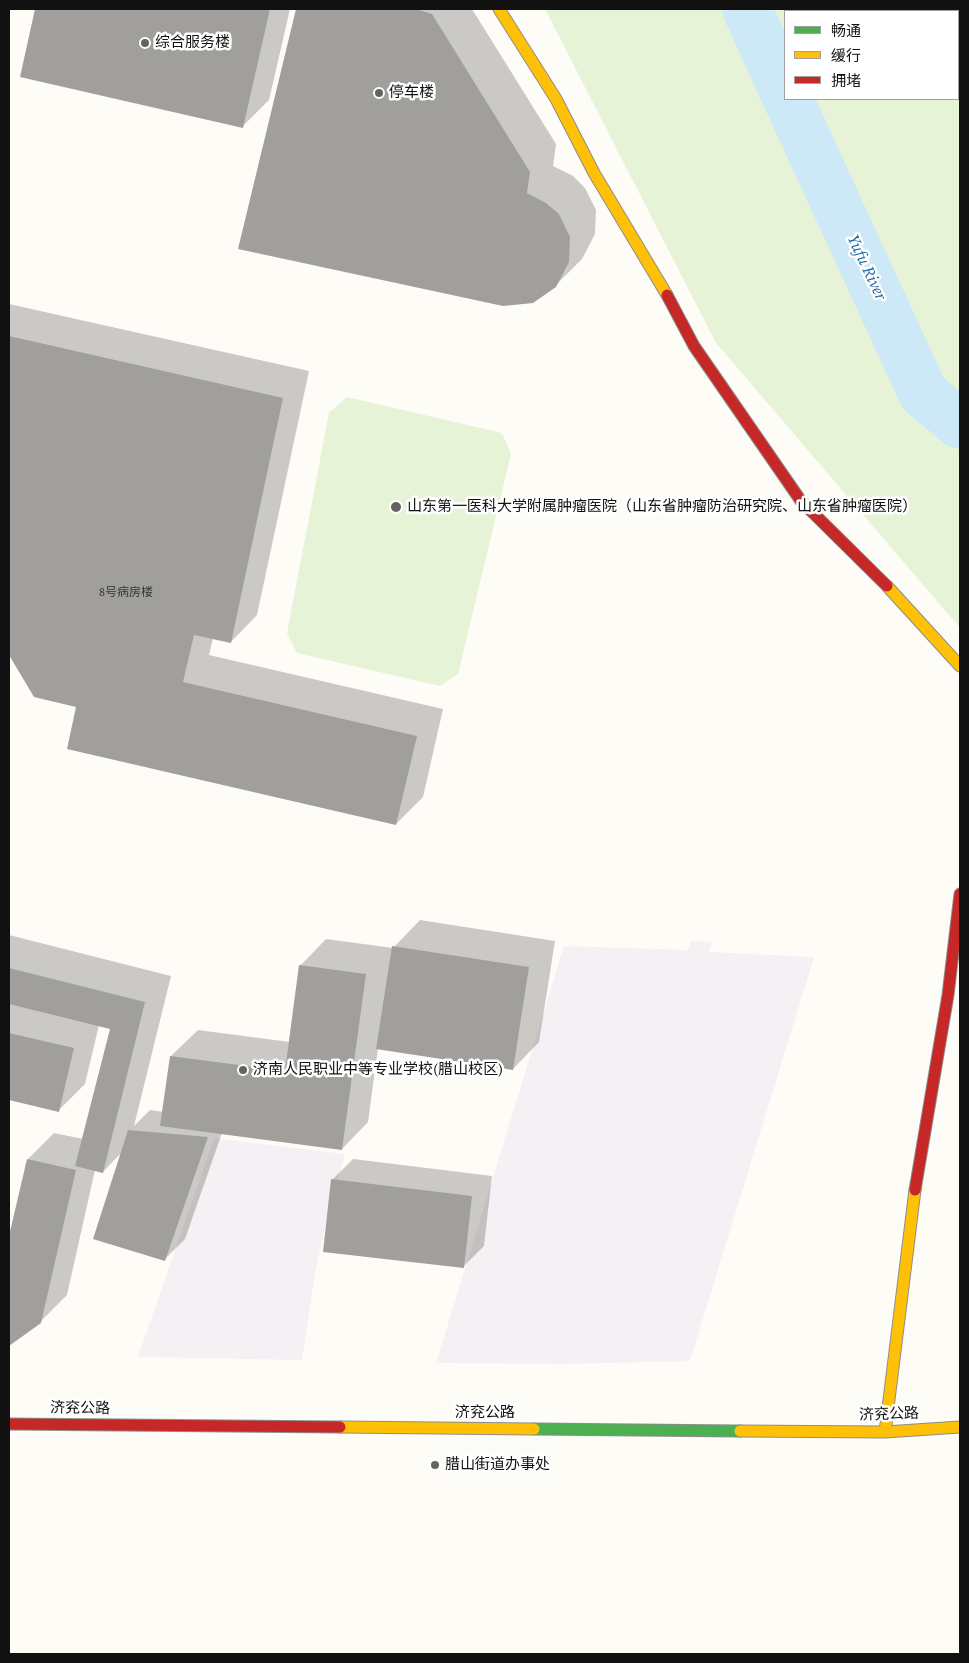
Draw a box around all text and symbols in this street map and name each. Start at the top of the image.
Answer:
legend [784,10,959,100]
text: 畅通 [831,20,861,41]
place label: 综合服务楼 [155,34,230,52]
marker: 综合服务楼 [139,37,151,49]
text: 缓行 [831,45,861,66]
text: 拥堵 [831,70,861,91]
place label: 停车楼 [389,84,434,102]
marker: 停车楼 [373,87,385,99]
water label: Yufu River [842,232,890,304]
place label: 山东第一医科大学附属肿瘤医院（山东省肿瘤防治研究院、山东省肿瘤医院） [407,498,917,516]
marker: 山东第一医科大学附属肿瘤医院（山东省肿瘤防治研究院、山东省肿瘤医院） [389,500,403,514]
house number: 8号病房楼 [99,586,153,600]
place label: 济南人民职业中等专业学校(腊山校区) [253,1061,503,1079]
marker: 济南人民职业中等专业学校(腊山校区) [237,1064,249,1076]
street label: 济兖公路 [50,1399,110,1419]
street label: 济兖公路 [455,1404,515,1422]
street label: 济兖公路 [859,1405,919,1425]
place label: 腊山街道办事处 [445,1456,550,1474]
marker: 腊山街道办事处 [429,1459,441,1471]

